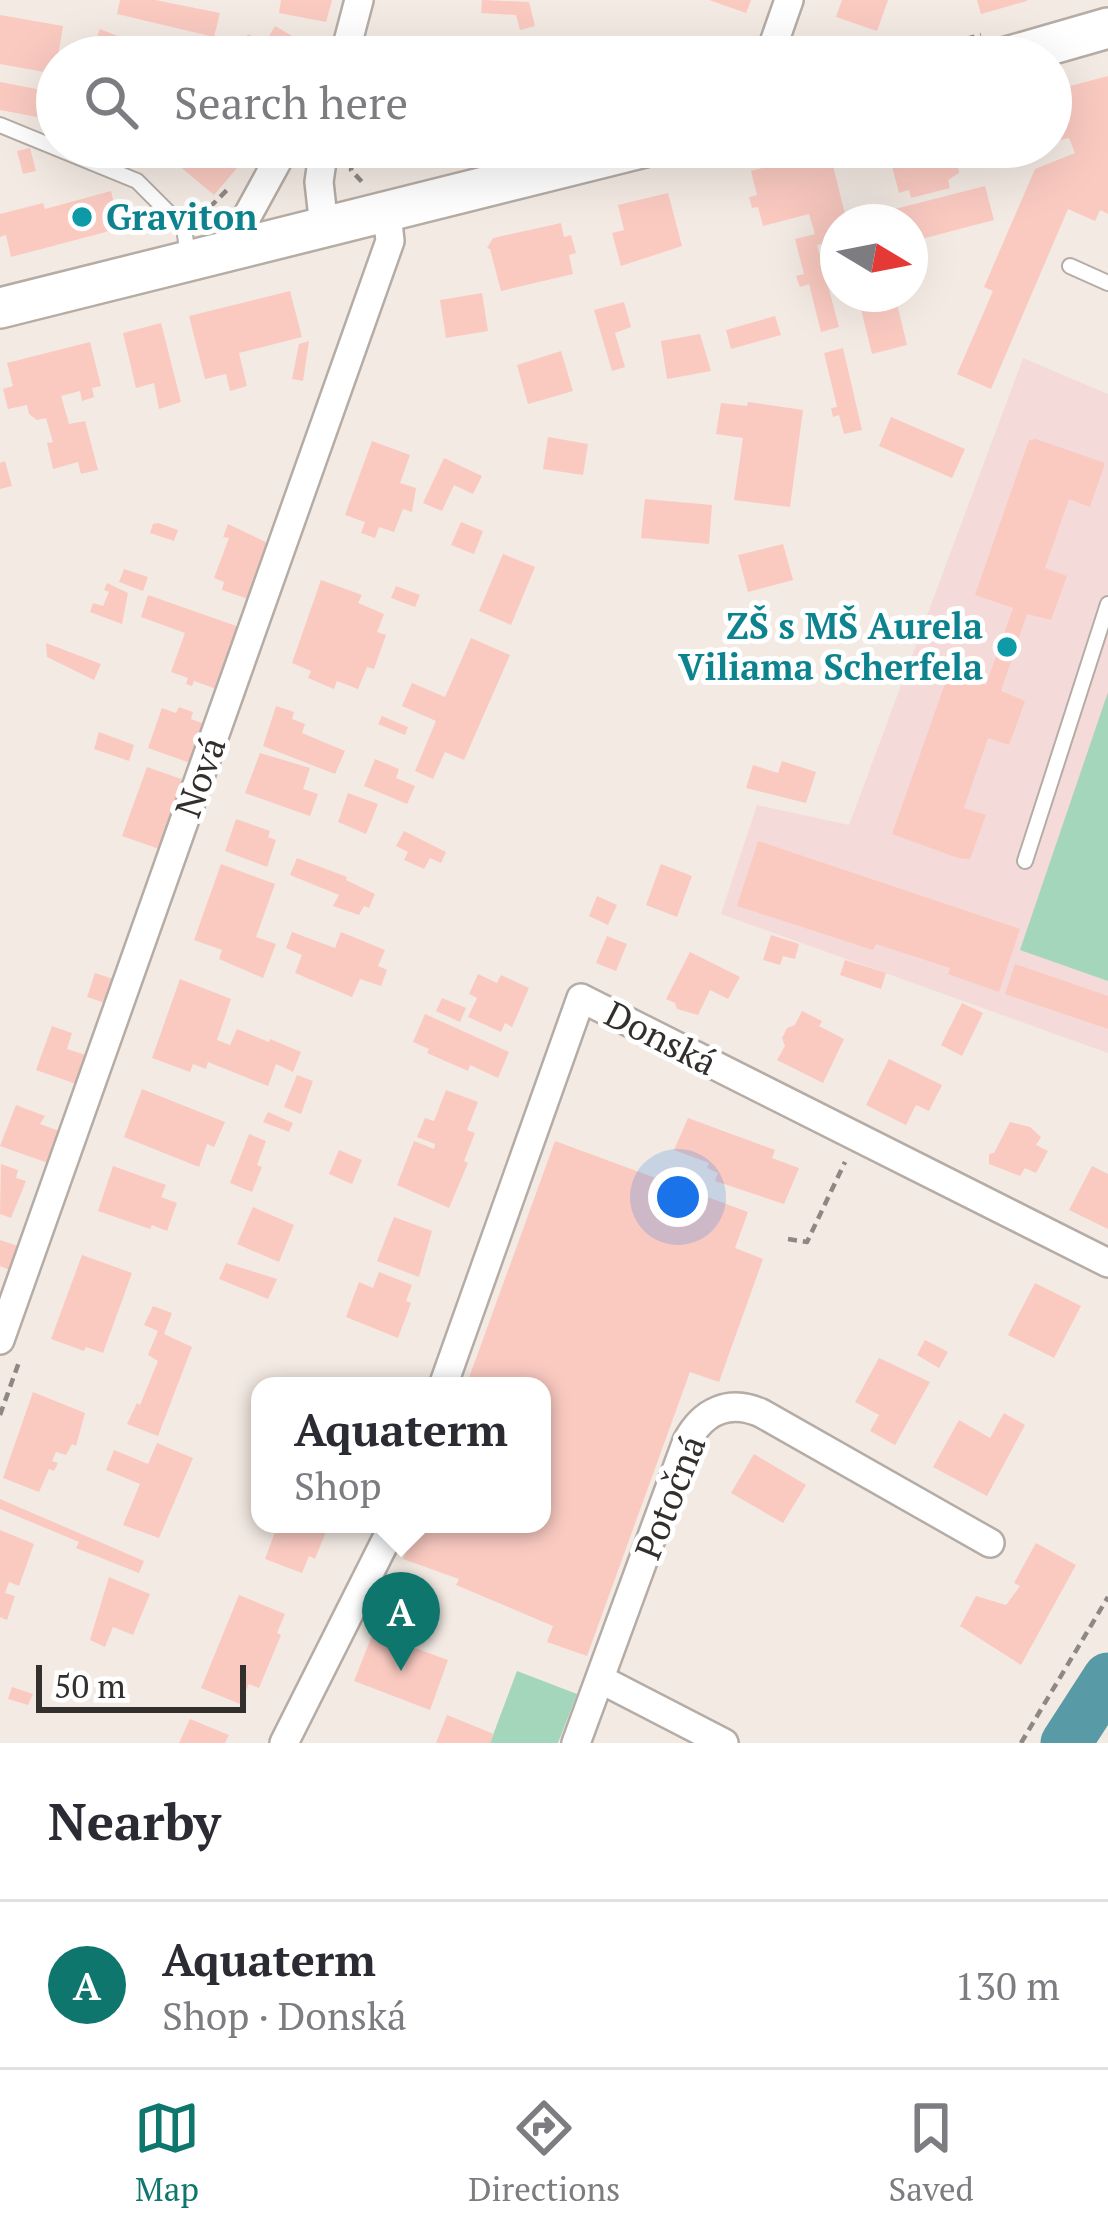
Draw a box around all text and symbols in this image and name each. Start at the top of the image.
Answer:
search box [36,36,1072,168]
icon: search [78,69,144,135]
text: Search here [174,72,408,132]
place label: Graviton [106,193,257,240]
marker: Graviton [69,204,95,230]
north arrow [820,204,928,312]
place label: ZŠ s MŠ Aurela Viliama Scherfela [678,602,983,690]
marker: ZŠ s MŠ Aurela Viliama Scherfela [994,634,1020,660]
street label: Nová [163,730,236,823]
street label: Donská [597,990,725,1086]
your location [648,1167,708,1227]
popup [251,1377,551,1533]
text: Aquaterm [294,1399,508,1459]
street label: Potočná [623,1428,716,1566]
text: Shop [294,1459,382,1511]
pin: A [362,1572,440,1671]
scale bar [36,1659,246,1712]
text: 50 m [54,1664,126,1707]
text: Nearby [48,1787,221,1855]
text: Aquaterm [162,1929,376,1989]
text: A [73,1959,101,2011]
text: 130 m [955,1959,1060,2011]
text: Shop · Donská [162,1989,407,2041]
tab: Map [134,2095,200,2210]
tab: Directions [468,2095,620,2210]
tab: Saved [889,2095,974,2210]

